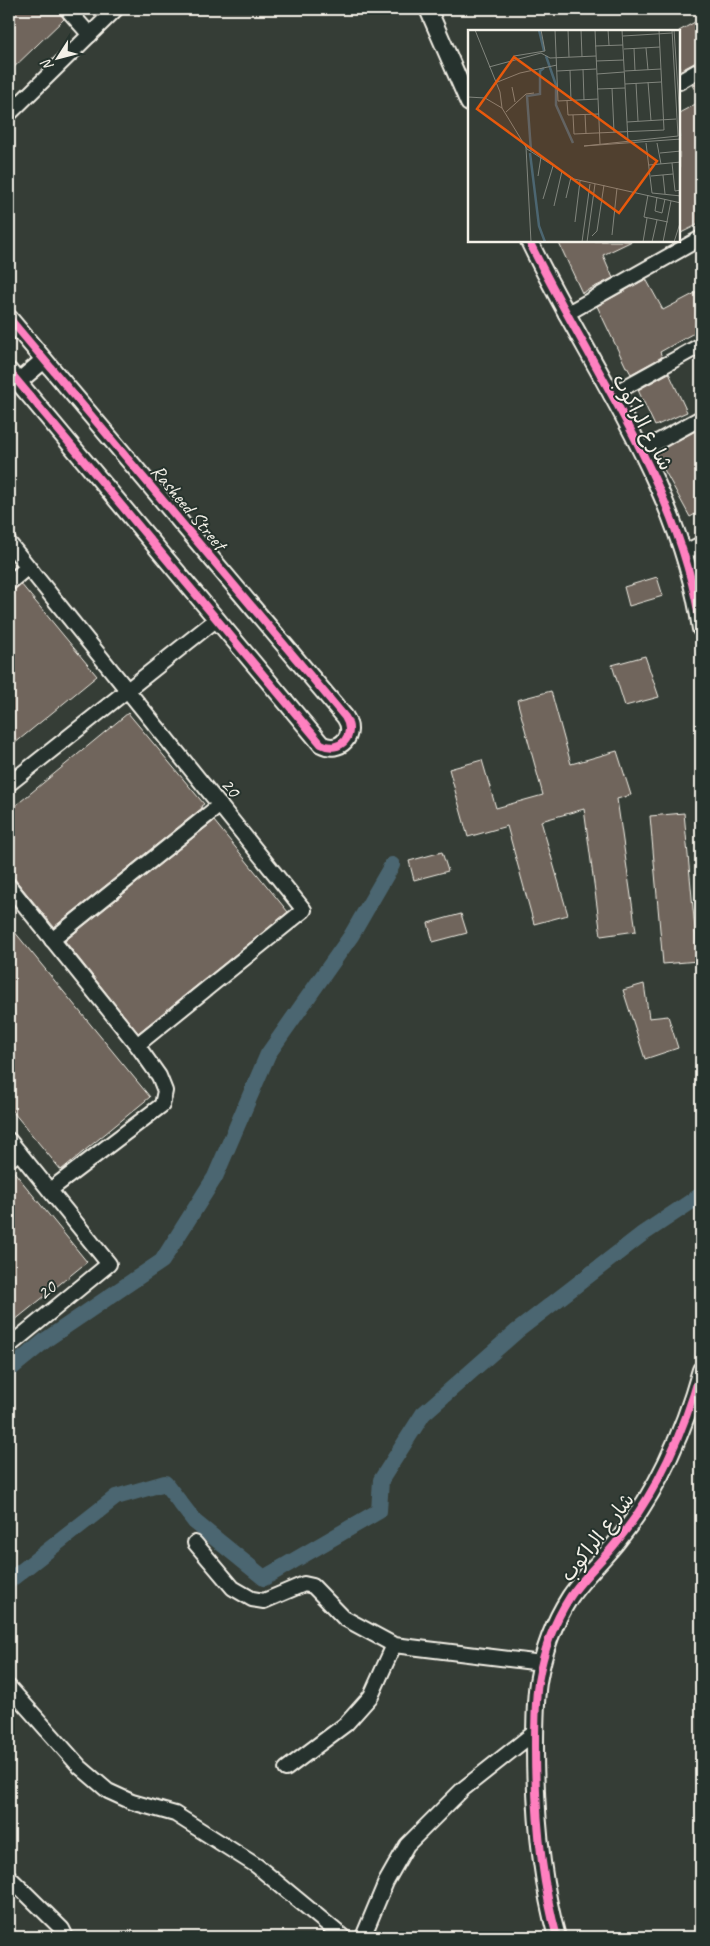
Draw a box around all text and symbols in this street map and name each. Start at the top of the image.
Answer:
inset map [468,30,680,242]
north arrow [32,32,82,82]
text: N [37,55,57,74]
street label: شارع الراكوب [606,370,678,475]
street label: Rasheed Street [145,459,234,558]
street label: 20 [215,772,247,804]
street label: 20 [31,1274,63,1306]
street label: شارع الراكوب [555,1488,641,1587]

